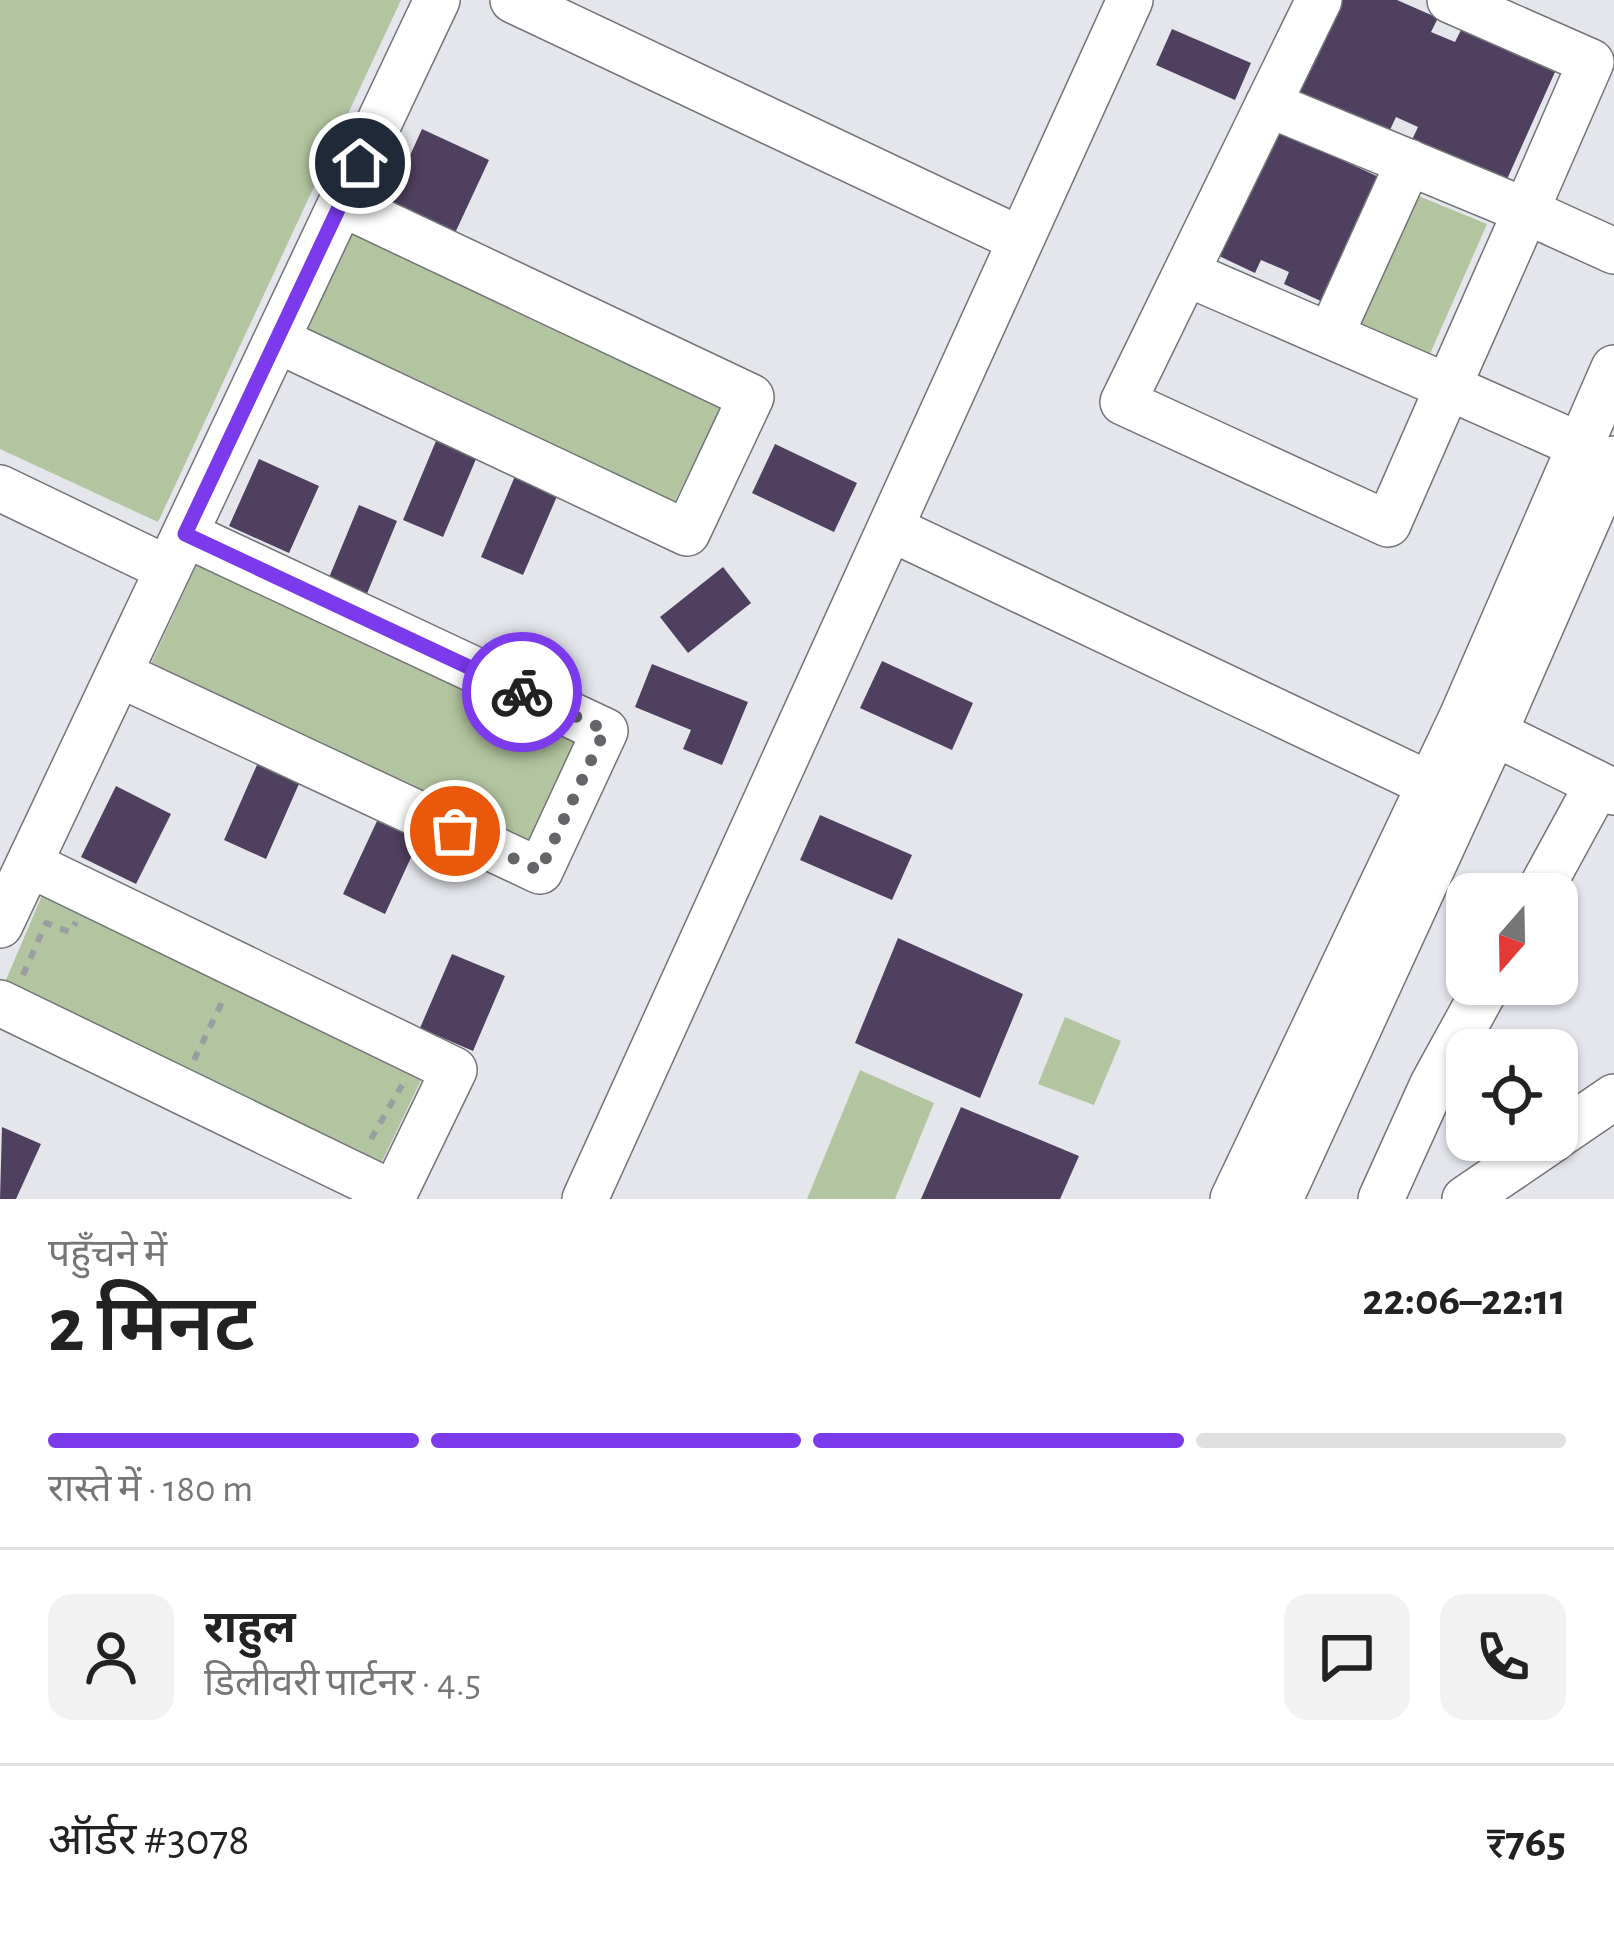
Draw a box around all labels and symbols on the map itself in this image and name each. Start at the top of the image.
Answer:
pin [309,112,411,214]
courier [462,632,582,752]
pin [404,780,506,882]
north arrow [1446,873,1578,1005]

